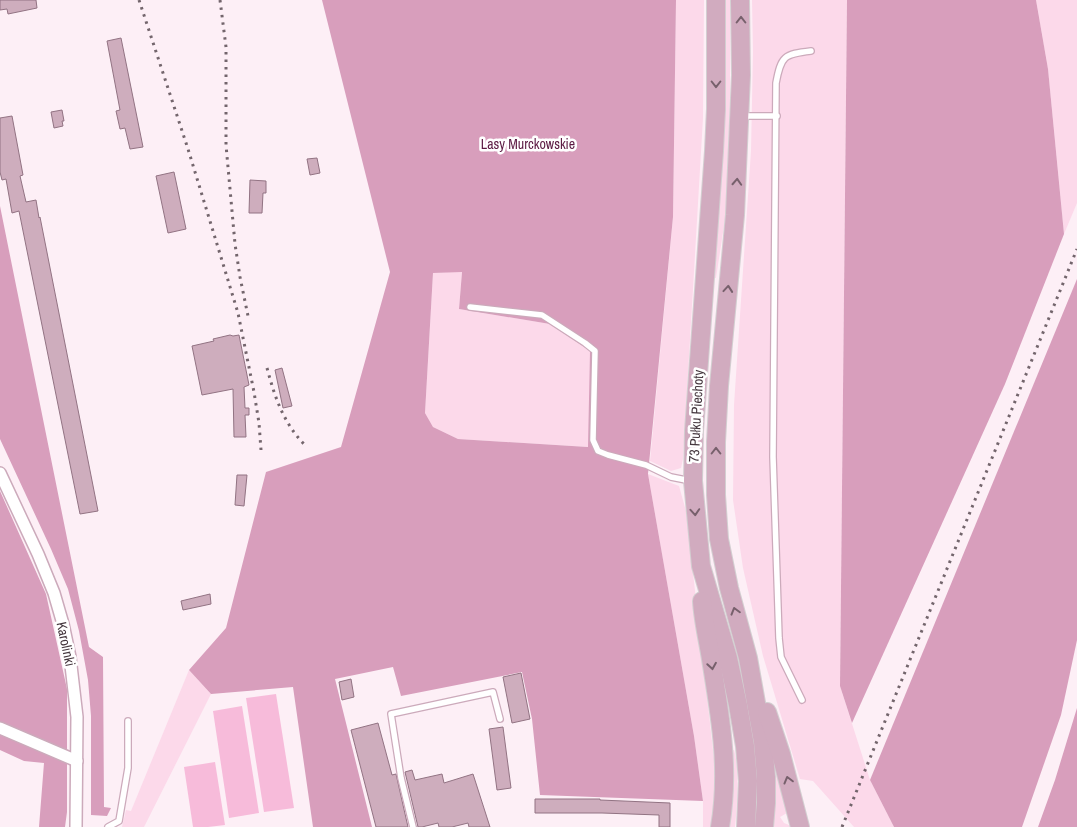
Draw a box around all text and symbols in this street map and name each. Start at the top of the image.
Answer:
one-way arrow [735,15,746,23]
one-way arrow [711,80,721,88]
park label: Lasy Murckowskie [481,135,575,153]
one-way arrow [731,178,742,186]
one-way arrow [722,284,733,292]
street label: 73 Pułku Piechoty [685,369,707,463]
one-way arrow [711,446,721,454]
one-way arrow [690,509,701,517]
one-way arrow [731,608,741,616]
street label: Karolinki [52,620,80,668]
one-way arrow [707,662,717,671]
one-way arrow [783,775,794,784]

